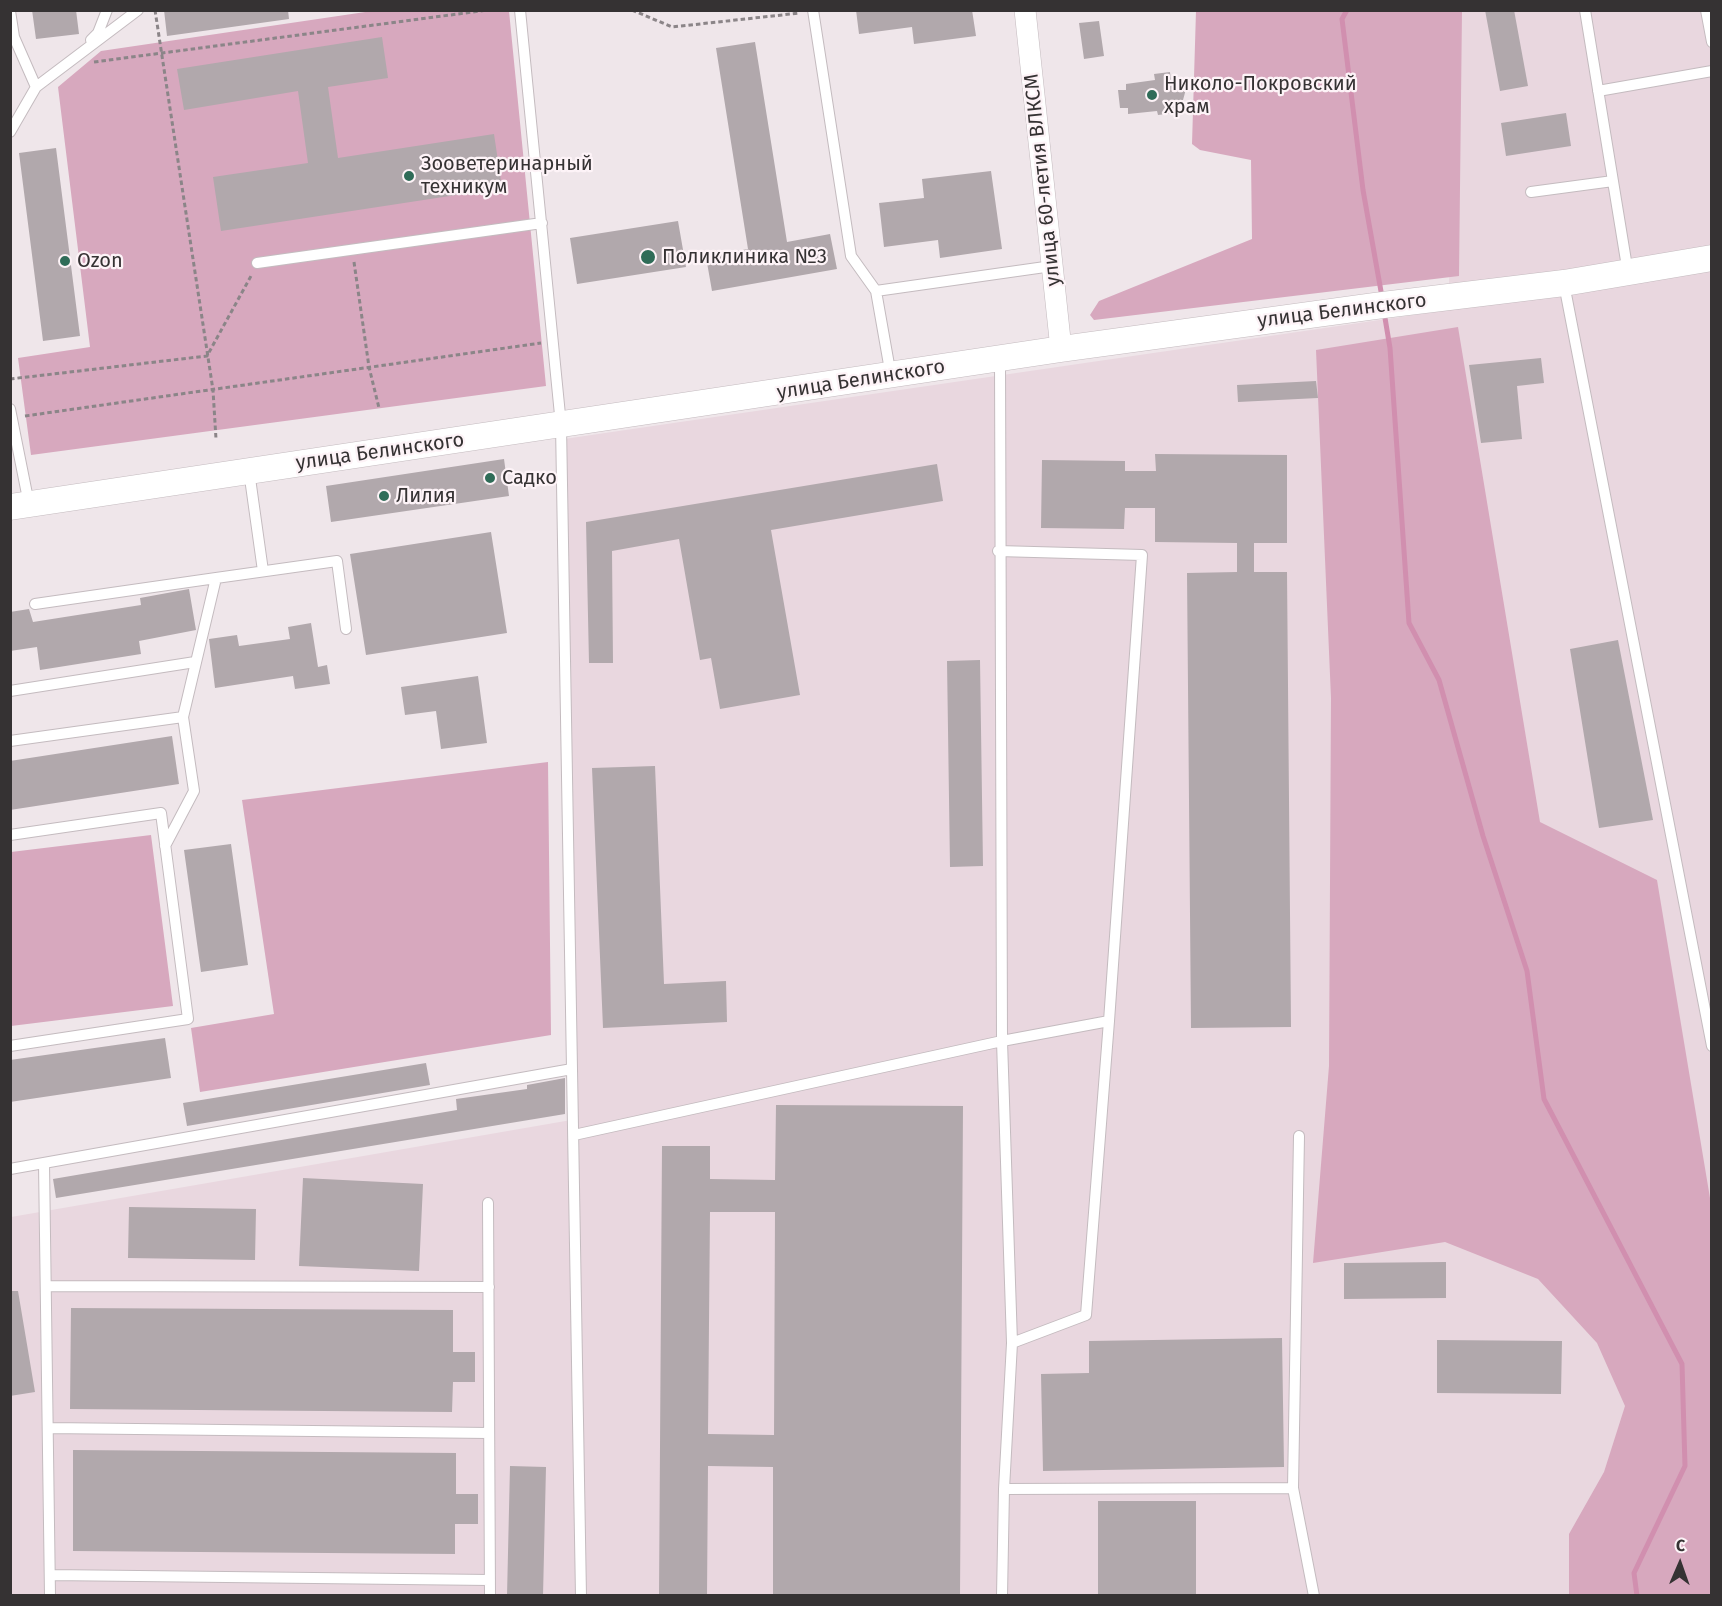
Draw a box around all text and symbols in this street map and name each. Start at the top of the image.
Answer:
place label: Николо-Покровский храм [1164,72,1357,119]
street label: улица 60-летия ВЛКСМ [1020,73,1066,287]
marker: Николо-Покровский храм [1145,88,1159,102]
place label: Зооветеринарный техникум [421,152,593,199]
marker: Зооветеринарный техникум [402,169,416,183]
place label: Поликлиника №3 [662,245,827,269]
marker: Поликлиника №3 [639,248,657,266]
place label: Ozon [77,249,123,273]
marker: Ozon [58,254,72,268]
street label: улица Белинского [1256,289,1428,333]
street label: улица Белинского [775,355,947,405]
street label: улица Белинского [294,428,466,476]
place label: Садко [502,466,557,490]
marker: Садко [483,471,497,485]
place label: Лилия [396,484,456,508]
marker: Лилия [377,489,391,503]
north arrow [1650,1534,1710,1594]
text: С [1676,1536,1686,1555]

